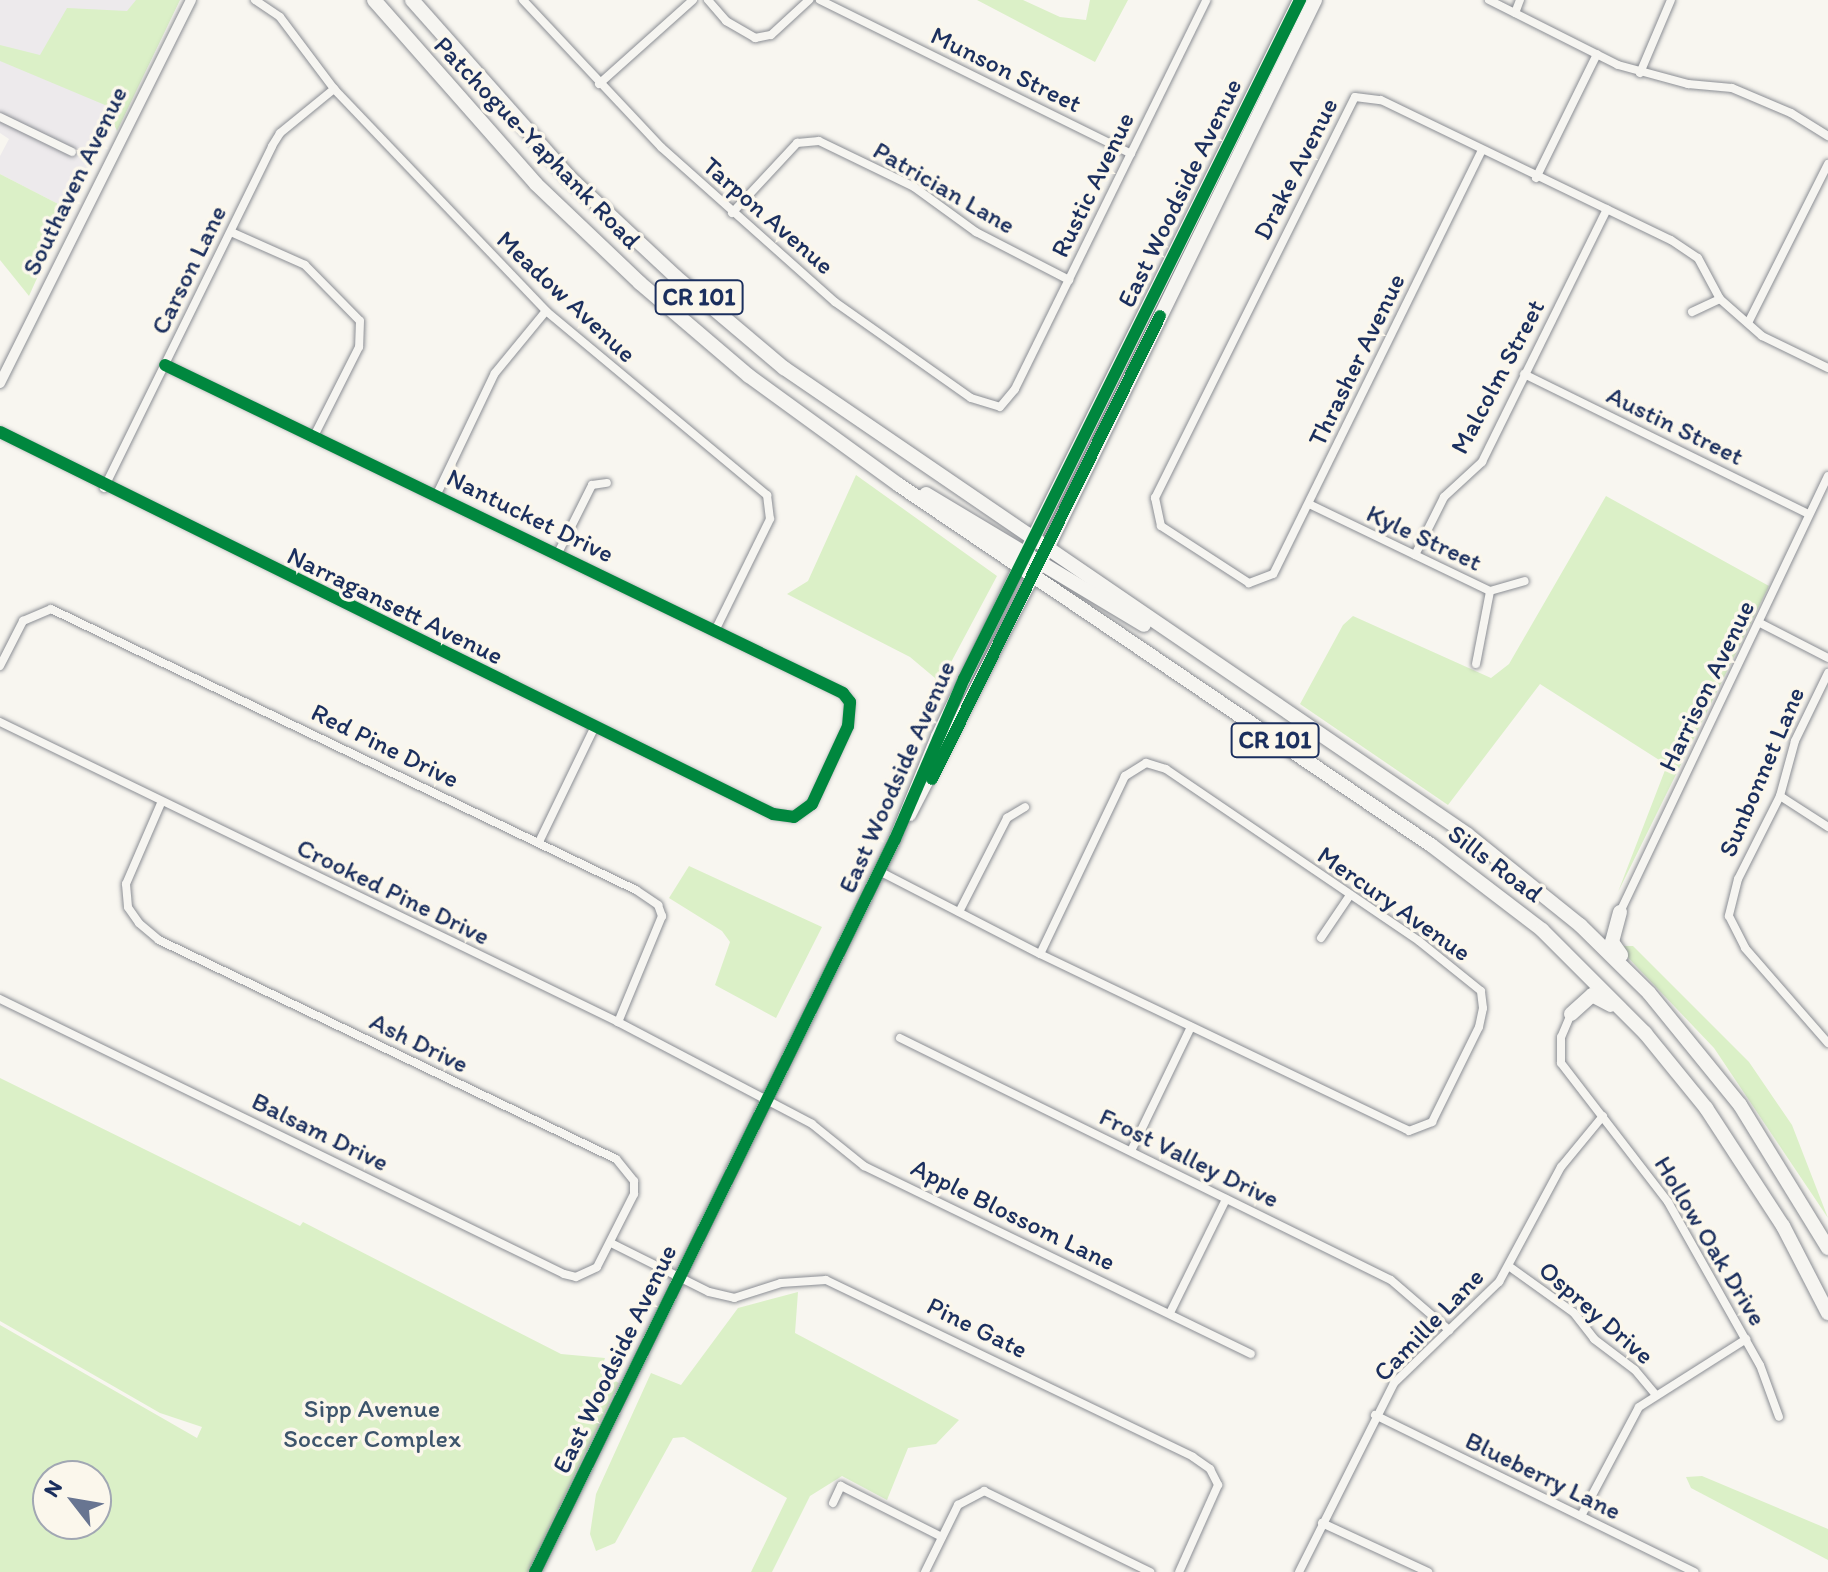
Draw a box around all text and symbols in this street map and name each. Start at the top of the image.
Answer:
street label: Munson Street [926,20,1086,120]
street label: Patchogue-Yaphank Road [427,30,647,256]
street label: East Woodside Avenue [1111,74,1249,312]
street label: Southaven Avenue [16,82,134,280]
street label: Drake Avenue [1247,93,1345,245]
street label: Rustic Avenue [1044,107,1142,263]
street label: Patrician Lane [867,134,1021,242]
street label: Tarpon Avenue [696,150,840,282]
street label: Carson Lane [144,200,234,340]
street label: Meadow Avenue [490,225,642,369]
street label: Thrasher Avenue [1302,269,1412,451]
road number: CR 101 [653,277,745,317]
street label: Malcolm Street [1444,295,1552,459]
street label: Austin Street [1602,380,1748,472]
street label: Nantucket Drive [441,462,619,570]
street label: Kyle Street [1362,498,1486,578]
street label: Narragansett Avenue [282,540,508,672]
street label: Harrison Avenue [1652,596,1762,776]
street label: East Woodside Avenue [832,657,962,897]
street label: Sunbonnet Lane [1712,682,1812,862]
street label: Red Pine Drive [306,697,464,795]
road number: CR 101 [1229,720,1321,760]
street label: Sills Road [1442,819,1548,909]
street label: Crooked Pine Drive [291,831,495,953]
street label: Mercury Avenue [1312,840,1476,968]
street label: Ash Drive [365,1006,473,1080]
street label: Balsam Drive [246,1085,394,1179]
street label: Frost Valley Drive [1094,1101,1284,1215]
street label: Hollow Oak Drive [1647,1150,1773,1332]
street label: Apple Blossom Lane [905,1152,1121,1278]
street label: East Woodside Avenue [546,1240,684,1478]
street label: Osprey Drive [1532,1254,1660,1372]
street label: Camille Lane [1367,1262,1491,1388]
street label: Pine Gate [922,1290,1032,1366]
park label: Sipp Avenue Soccer Complex [283,1393,461,1454]
street label: Blueberry Lane [1460,1425,1626,1527]
north arrow [32,1460,112,1540]
text: N [37,1475,68,1502]

